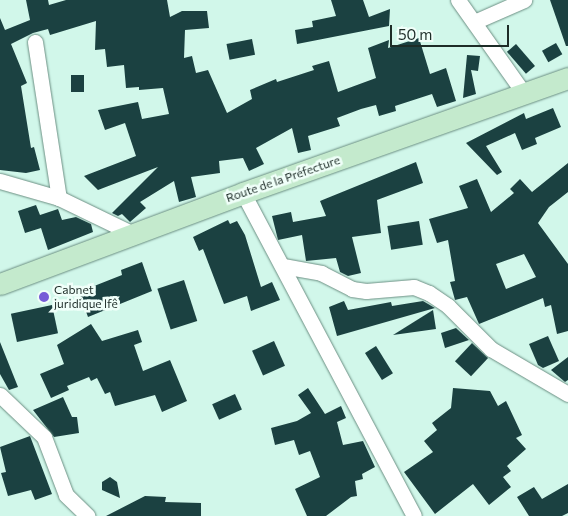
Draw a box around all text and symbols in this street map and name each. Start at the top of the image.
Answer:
scale bar [393,15,512,47]
text: 50 m [398,25,432,43]
street label: Route de la Préfecture [224,153,342,205]
place label: Cabnet juridique lfê [54,283,118,311]
marker: Cabnet juridique lfê [38,291,50,303]

